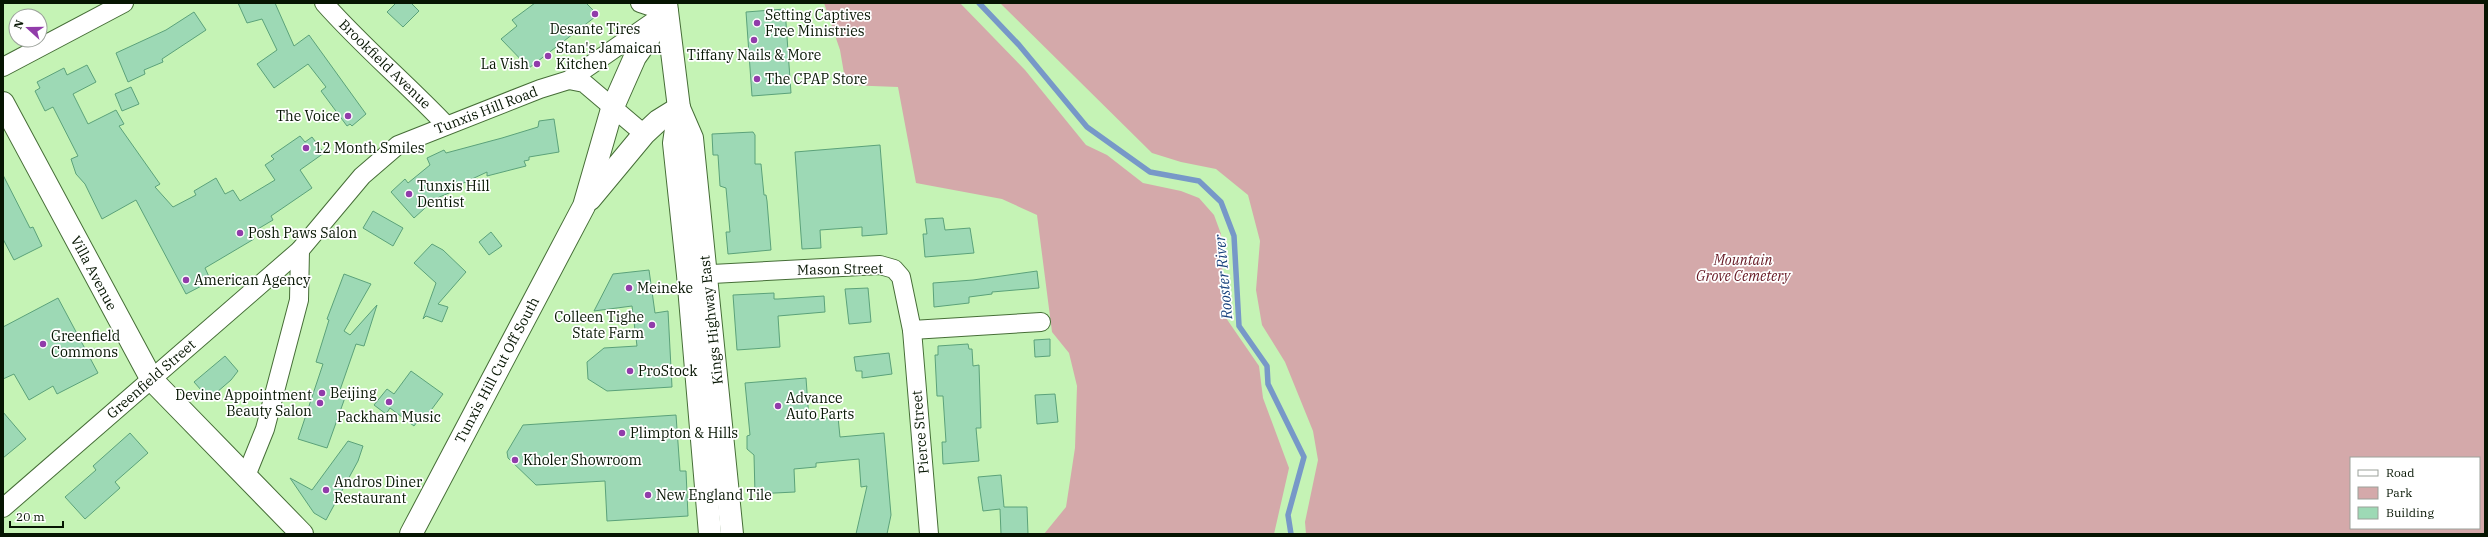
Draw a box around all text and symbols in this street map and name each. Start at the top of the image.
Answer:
place label: Setting Captives Free Ministries [765,6,871,40]
north arrow [8,8,48,48]
marker: Desante Tires [590,9,600,19]
street label: Brookfield Avenue [335,15,435,113]
text: N [11,18,27,31]
marker: Setting Captives Free Ministries [752,18,762,28]
place label: Desante Tires [550,20,640,38]
marker: Tiffany Nails & More [749,35,759,45]
place label: Stan's Jamaican Kitchen [556,39,662,73]
place label: Tiffany Nails & More [687,46,821,64]
marker: Stan's Jamaican Kitchen [543,51,553,61]
place label: La Vish [481,55,529,73]
marker: La Vish [532,59,542,69]
place label: The CPAP Store [765,70,867,88]
marker: The CPAP Store [752,74,762,84]
street label: Tunxis Hill Road [432,82,541,138]
place label: The Voice [276,107,340,125]
marker: The Voice [343,111,353,121]
place label: 12 Month Smiles [314,139,425,157]
marker: 12 Month Smiles [301,143,311,153]
place label: Tunxis Hill Dentist [417,177,490,211]
marker: Tunxis Hill Dentist [404,189,414,199]
place label: Posh Paws Salon [248,224,357,242]
marker: Posh Paws Salon [235,228,245,238]
street label: Villa Avenue [67,233,121,313]
water label: Rooster River [1210,233,1236,321]
park label: Mountain Grove Cemetery [1696,251,1792,285]
street label: Kings Highway East [695,254,727,386]
street label: Mason Street [797,259,883,279]
place label: American Agency [194,271,311,289]
marker: American Agency [181,275,191,285]
place label: Meineke [637,279,693,297]
marker: Meineke [624,283,634,293]
street label: Tunxis Hill Cut Off South [451,294,543,446]
place label: Colleen Tighe State Farm [554,308,644,342]
marker: Colleen Tighe State Farm [647,320,657,330]
place label: Greenfield Commons [51,327,121,361]
street label: Greenfield Street [103,335,199,423]
marker: Greenfield Commons [38,339,48,349]
place label: ProStock [638,362,698,380]
marker: ProStock [625,366,635,376]
place label: Beijing [330,384,377,402]
place label: Devine Appointment Beauty Salon [175,386,312,420]
marker: Beijing [317,388,327,398]
place label: Advance Auto Parts [786,389,855,423]
street label: Pierce Street [907,389,933,475]
marker: Packham Music [384,397,394,407]
marker: Devine Appointment Beauty Salon [315,398,325,408]
marker: Advance Auto Parts [773,401,783,411]
place label: Packham Music [337,408,441,426]
place label: Plimpton & Hills [630,424,738,442]
marker: Plimpton & Hills [617,428,627,438]
place label: Kholer Showroom [523,451,642,469]
marker: Kholer Showroom [510,455,520,465]
legend [2350,457,2480,529]
text: Road [2386,465,2415,480]
place label: Andros Diner Restaurant [334,473,423,507]
marker: Andros Diner Restaurant [321,485,331,495]
text: Park [2386,485,2412,500]
place label: New England Tile [656,486,772,504]
marker: New England Tile [643,490,653,500]
scale bar [10,503,63,529]
text: Building [2386,505,2434,520]
text: 20 m [16,509,45,524]

